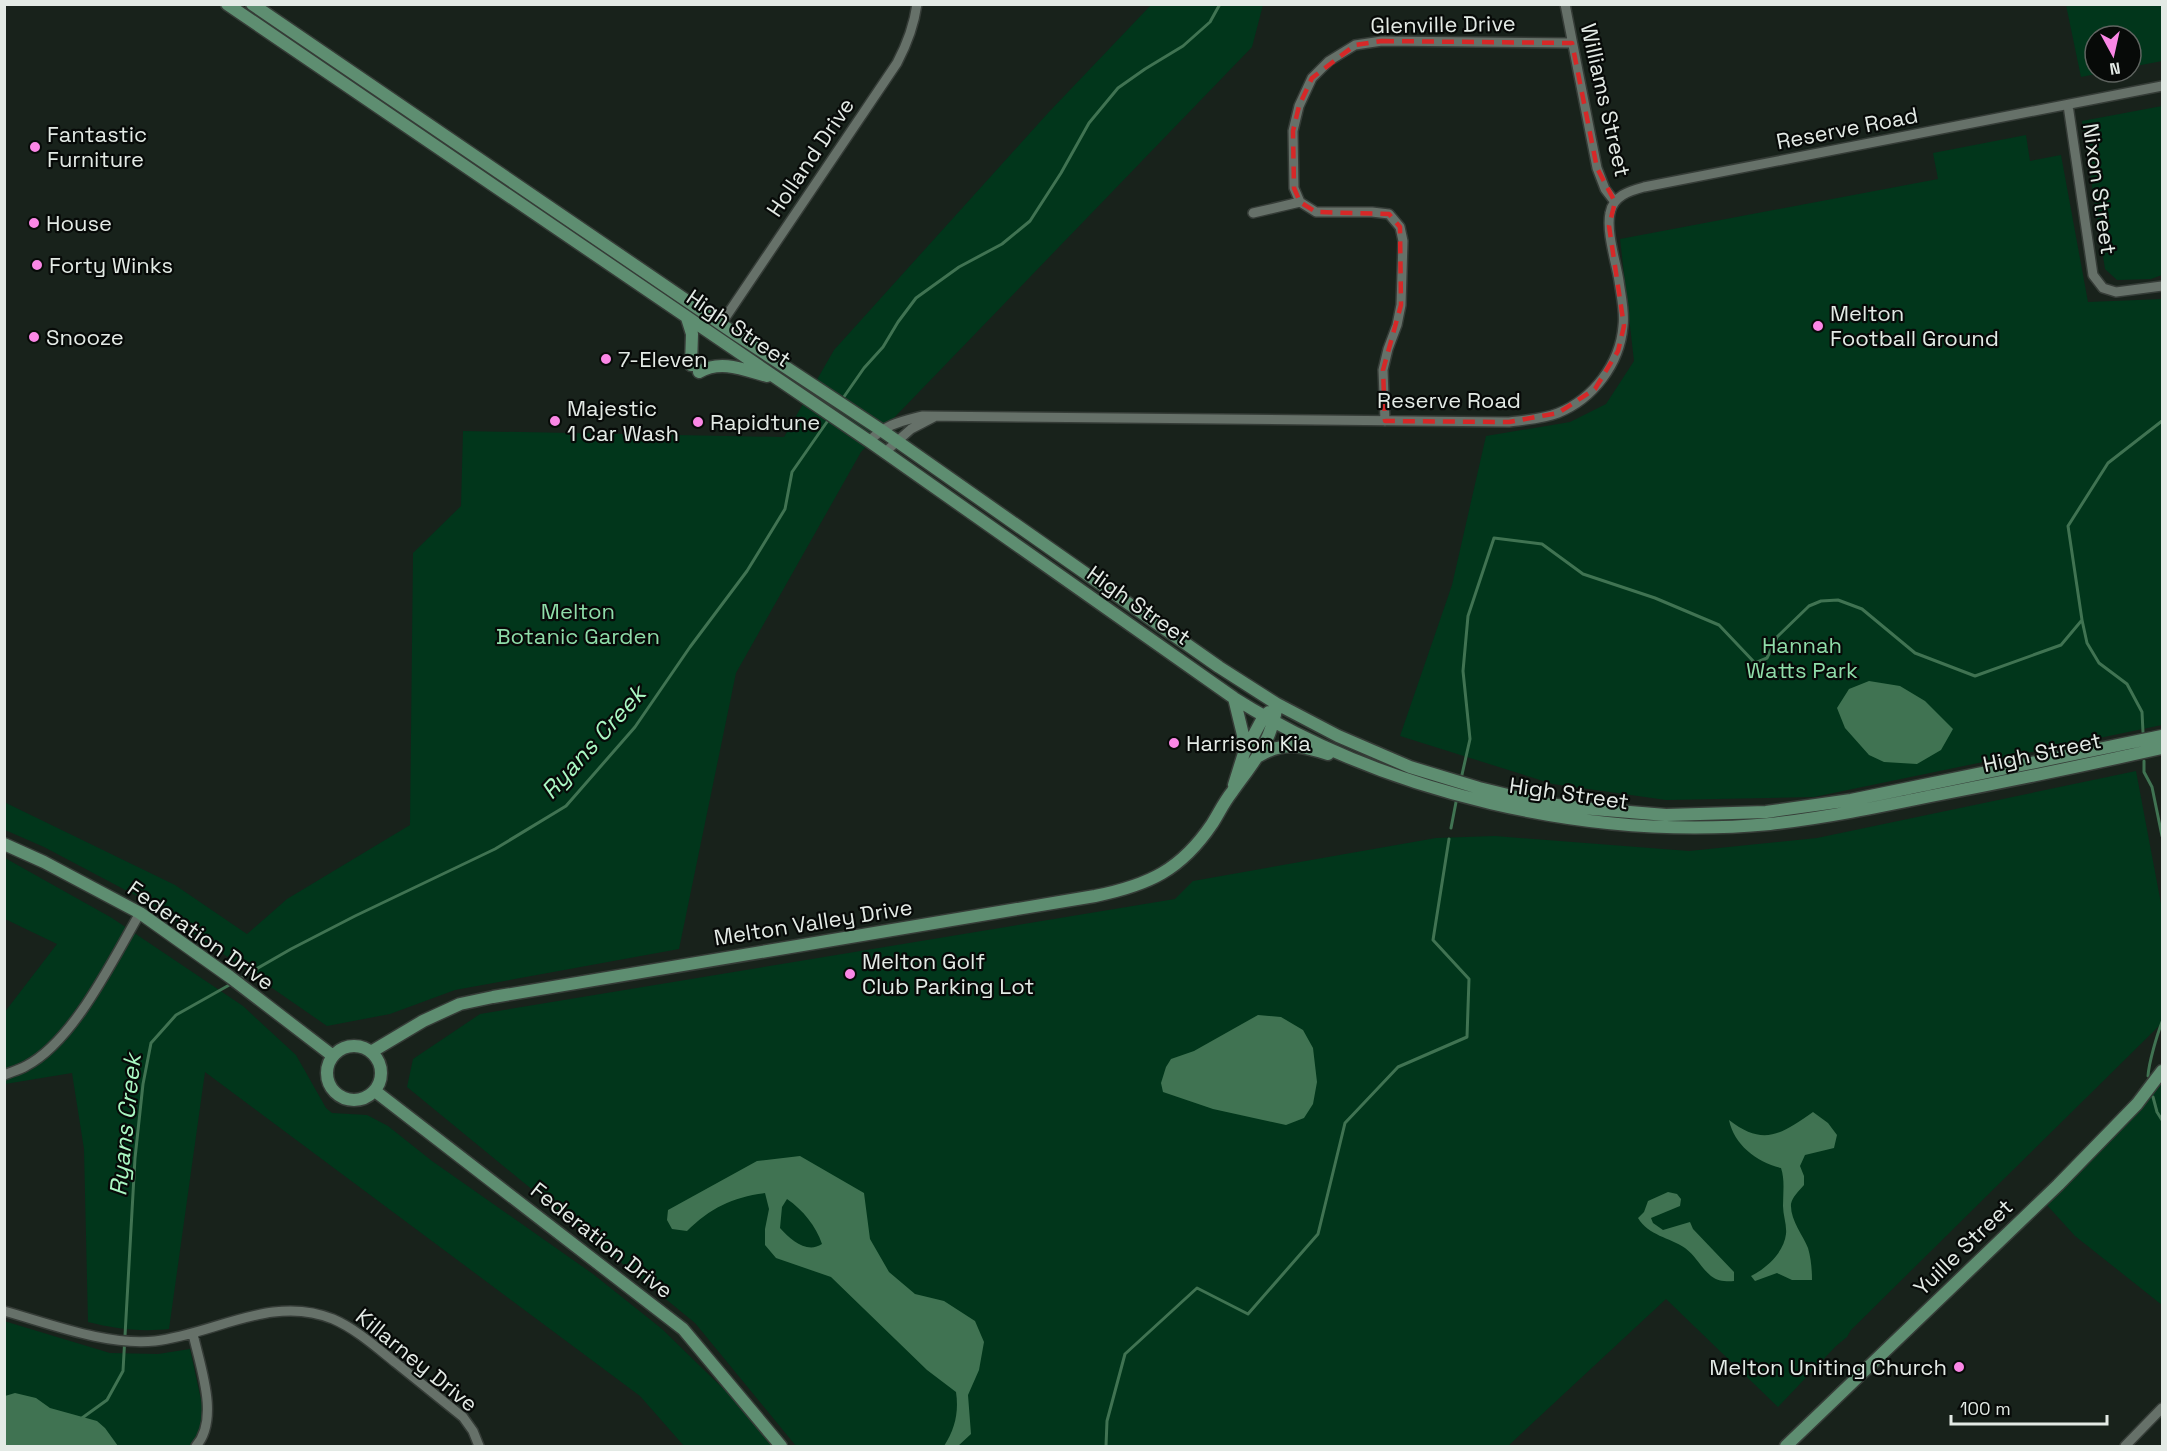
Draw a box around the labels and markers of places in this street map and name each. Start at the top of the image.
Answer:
place label: Fantastic Furniture [47,120,147,173]
marker: Fantastic Furniture [28,140,42,154]
place label: House [46,209,112,237]
marker: House [27,216,41,230]
place label: Forty Winks [49,251,173,279]
marker: Forty Winks [30,258,44,272]
place label: Melton Football Ground [1830,299,1999,352]
marker: Melton Football Ground [1811,319,1825,333]
place label: Snooze [46,323,124,351]
marker: Snooze [27,330,41,344]
place label: 7-Eleven [618,345,707,373]
marker: 7-Eleven [599,352,613,366]
place label: Majestic 1 Car Wash [567,394,679,447]
place label: Rapidtune [710,408,820,436]
marker: Majestic 1 Car Wash [548,414,562,428]
marker: Rapidtune [691,415,705,429]
place label: Harrison Kia [1186,729,1311,757]
marker: Harrison Kia [1167,736,1181,750]
place label: Melton Golf Club Parking Lot [862,947,1034,1000]
marker: Melton Golf Club Parking Lot [843,967,857,981]
place label: Melton Uniting Church [1709,1353,1947,1381]
marker: Melton Uniting Church [1952,1360,1966,1374]

